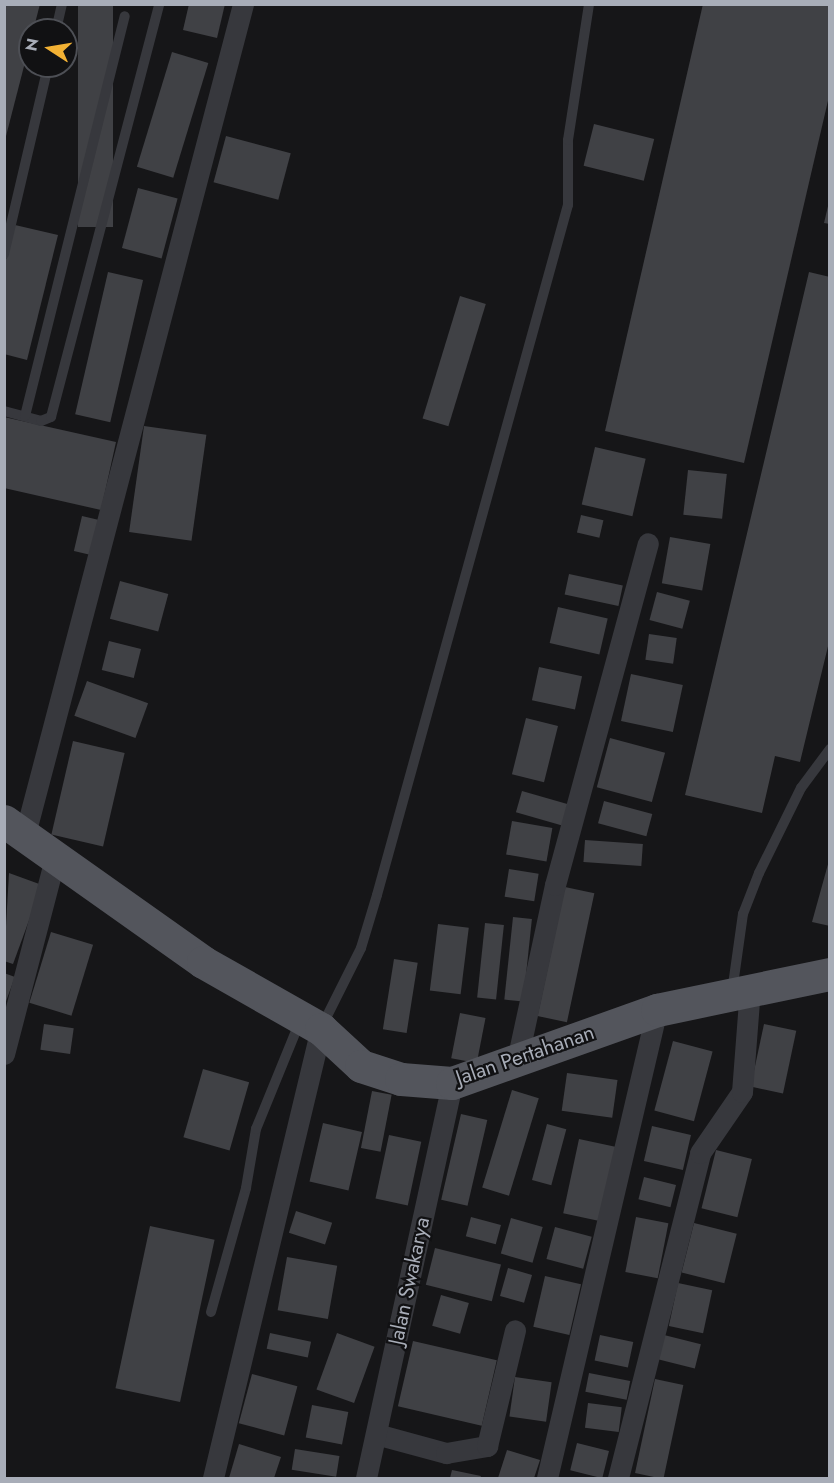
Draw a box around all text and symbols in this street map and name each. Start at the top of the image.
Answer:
north arrow [18,18,78,78]
text: N [19,36,44,53]
street label: Jalan Pertahanan [452,1020,598,1090]
street label: Jalan Swakarya [383,1215,435,1347]

